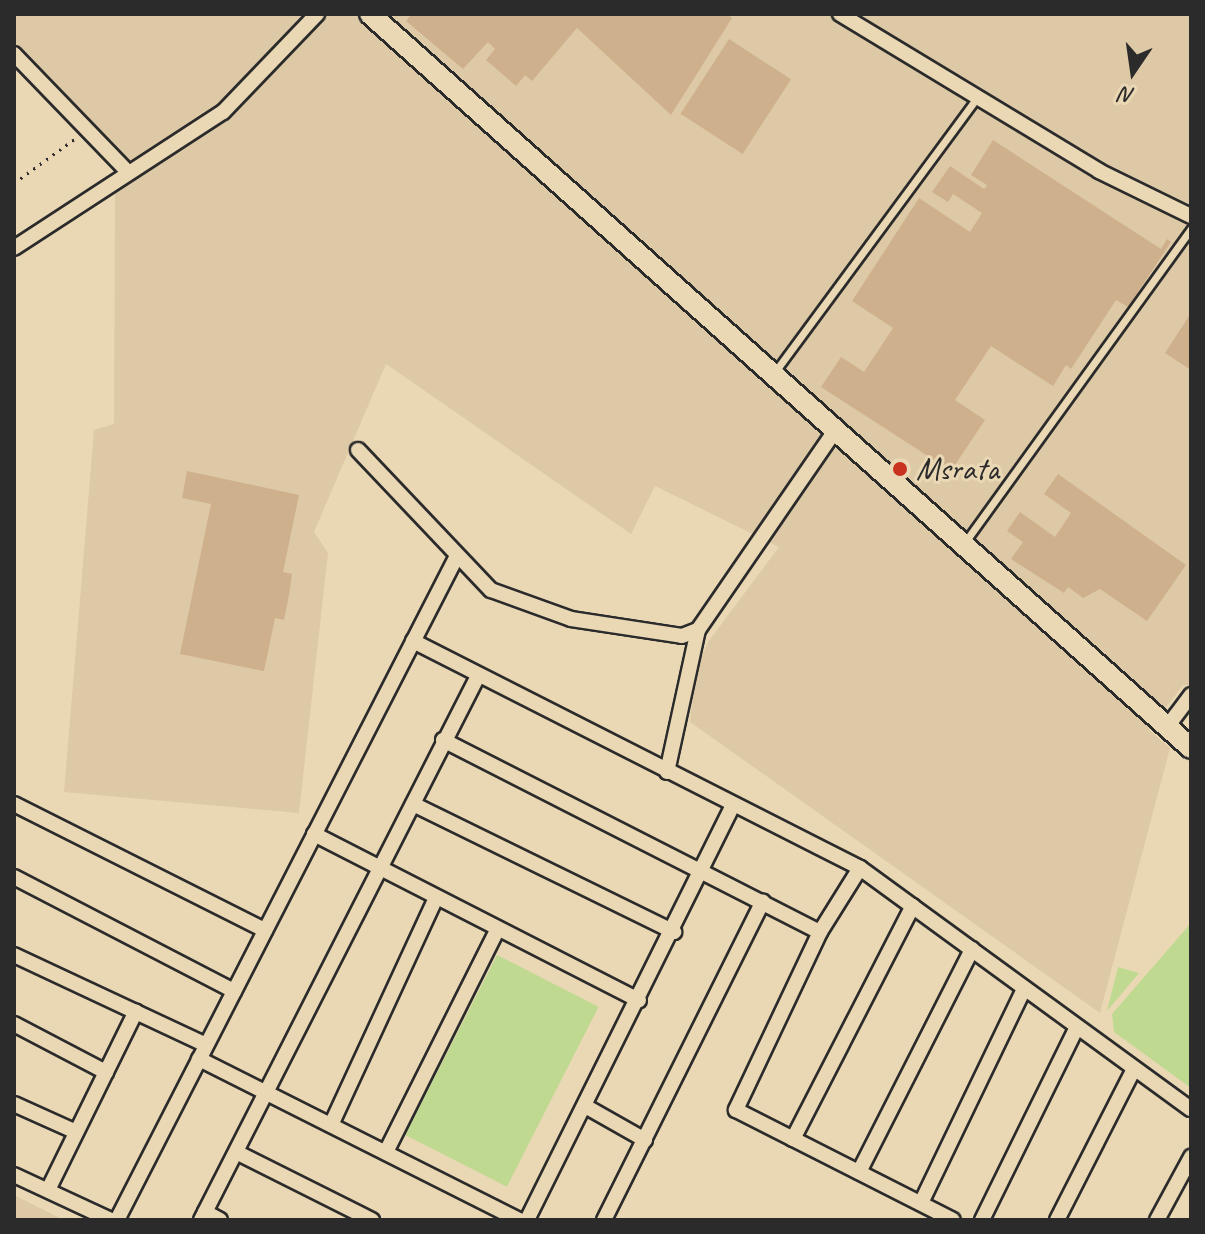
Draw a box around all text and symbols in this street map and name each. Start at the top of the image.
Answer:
north arrow [1093,32,1173,112]
text: N [1118,80,1137,111]
place label: Msrata [916,450,999,488]
marker: Msrata [891,460,909,478]

